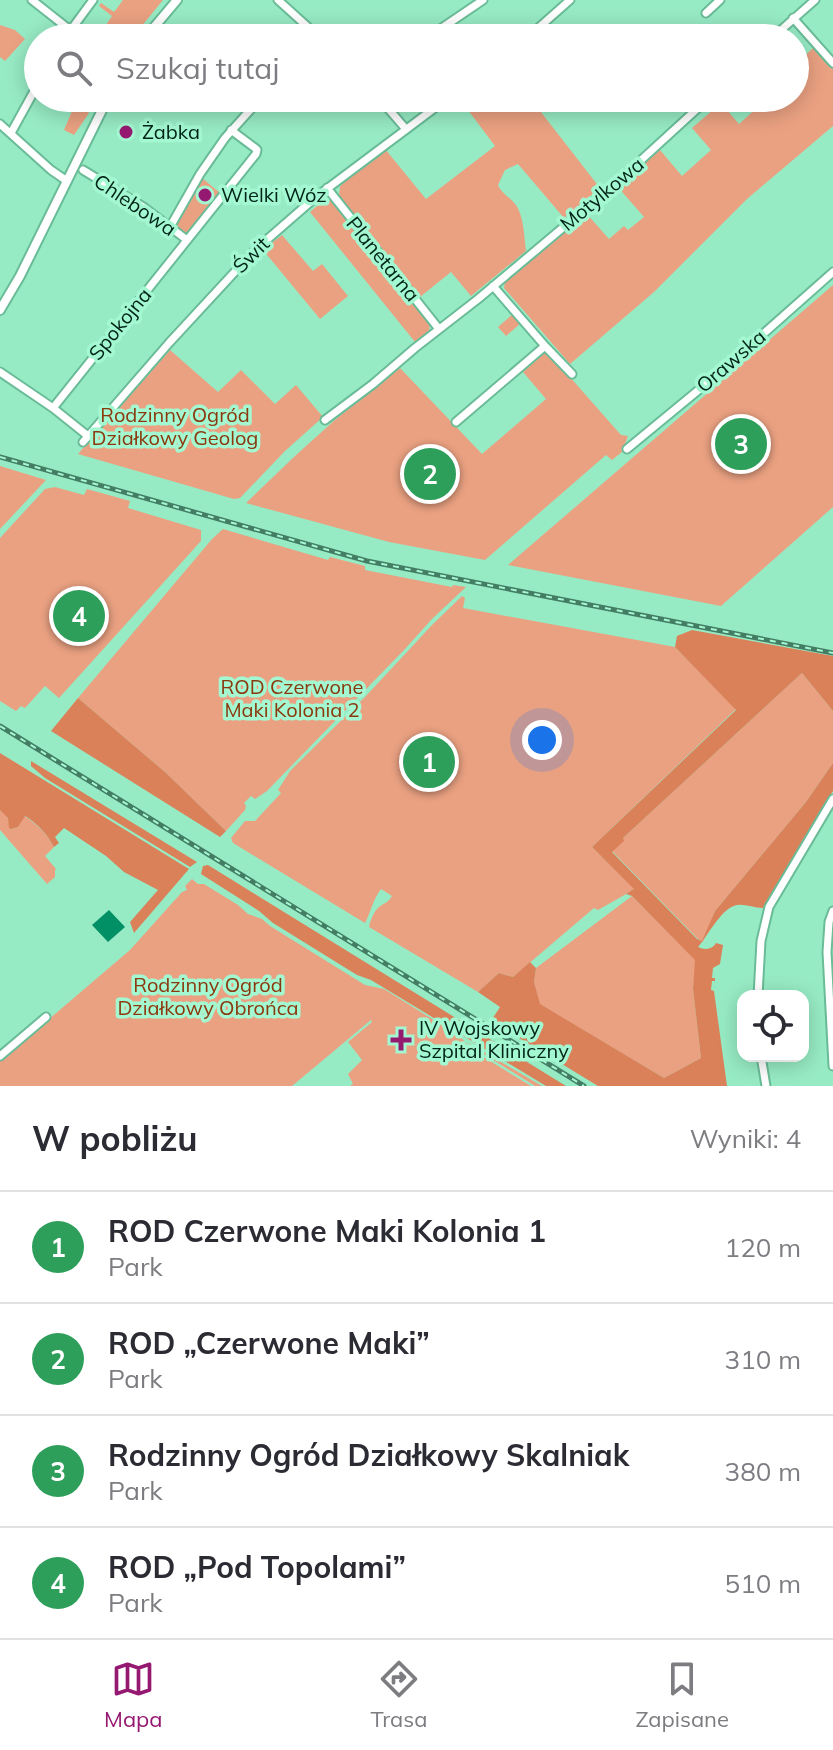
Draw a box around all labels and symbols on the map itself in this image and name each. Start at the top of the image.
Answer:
place label: Żabka [142,119,200,144]
marker: Żabka [117,123,135,141]
street label: Motylkowa [555,151,649,236]
street label: Chlebowa [90,168,181,241]
place label: Wielki Wóz [221,182,327,207]
marker: Wielki Wóz [196,186,214,204]
street label: Planetarna [341,211,425,306]
street label: Świt [227,231,274,278]
street label: Spokojna [83,282,156,365]
street label: Orawska [691,324,770,398]
park label: Rodzinny Ogród Działkowy Geolog [92,402,258,450]
pin: 3 [715,414,767,474]
pin: 2 [404,444,456,504]
pin: 4 [53,586,105,646]
park label: ROD Czerwone Maki Kolonia 2 [221,674,363,722]
your location [522,720,562,760]
pin: 1 [403,732,455,792]
park label: Rodzinny Ogród Działkowy Obrońca [117,972,299,1020]
place label: IV Wojskowy Szpital Kliniczny [419,1015,569,1063]
marker: IV Wojskowy Szpital Kliniczny [390,1029,412,1051]

